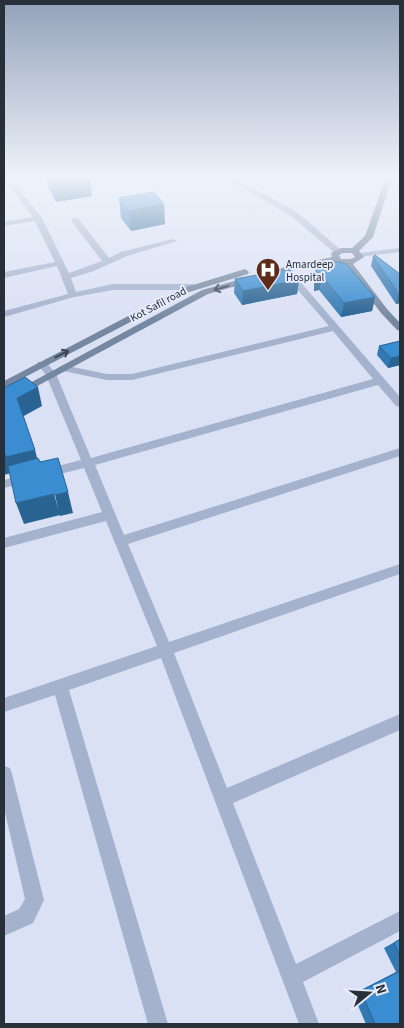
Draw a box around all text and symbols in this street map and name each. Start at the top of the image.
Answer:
hospital icon: Amardeep Hospital [255,257,281,291]
place label: Amardeep Hospital [286,257,333,285]
street label: Kot Safil road [128,283,189,325]
one-way arrow [213,283,229,293]
one-way arrow [54,349,69,358]
north arrow [344,968,394,1018]
text: N [369,982,391,997]

